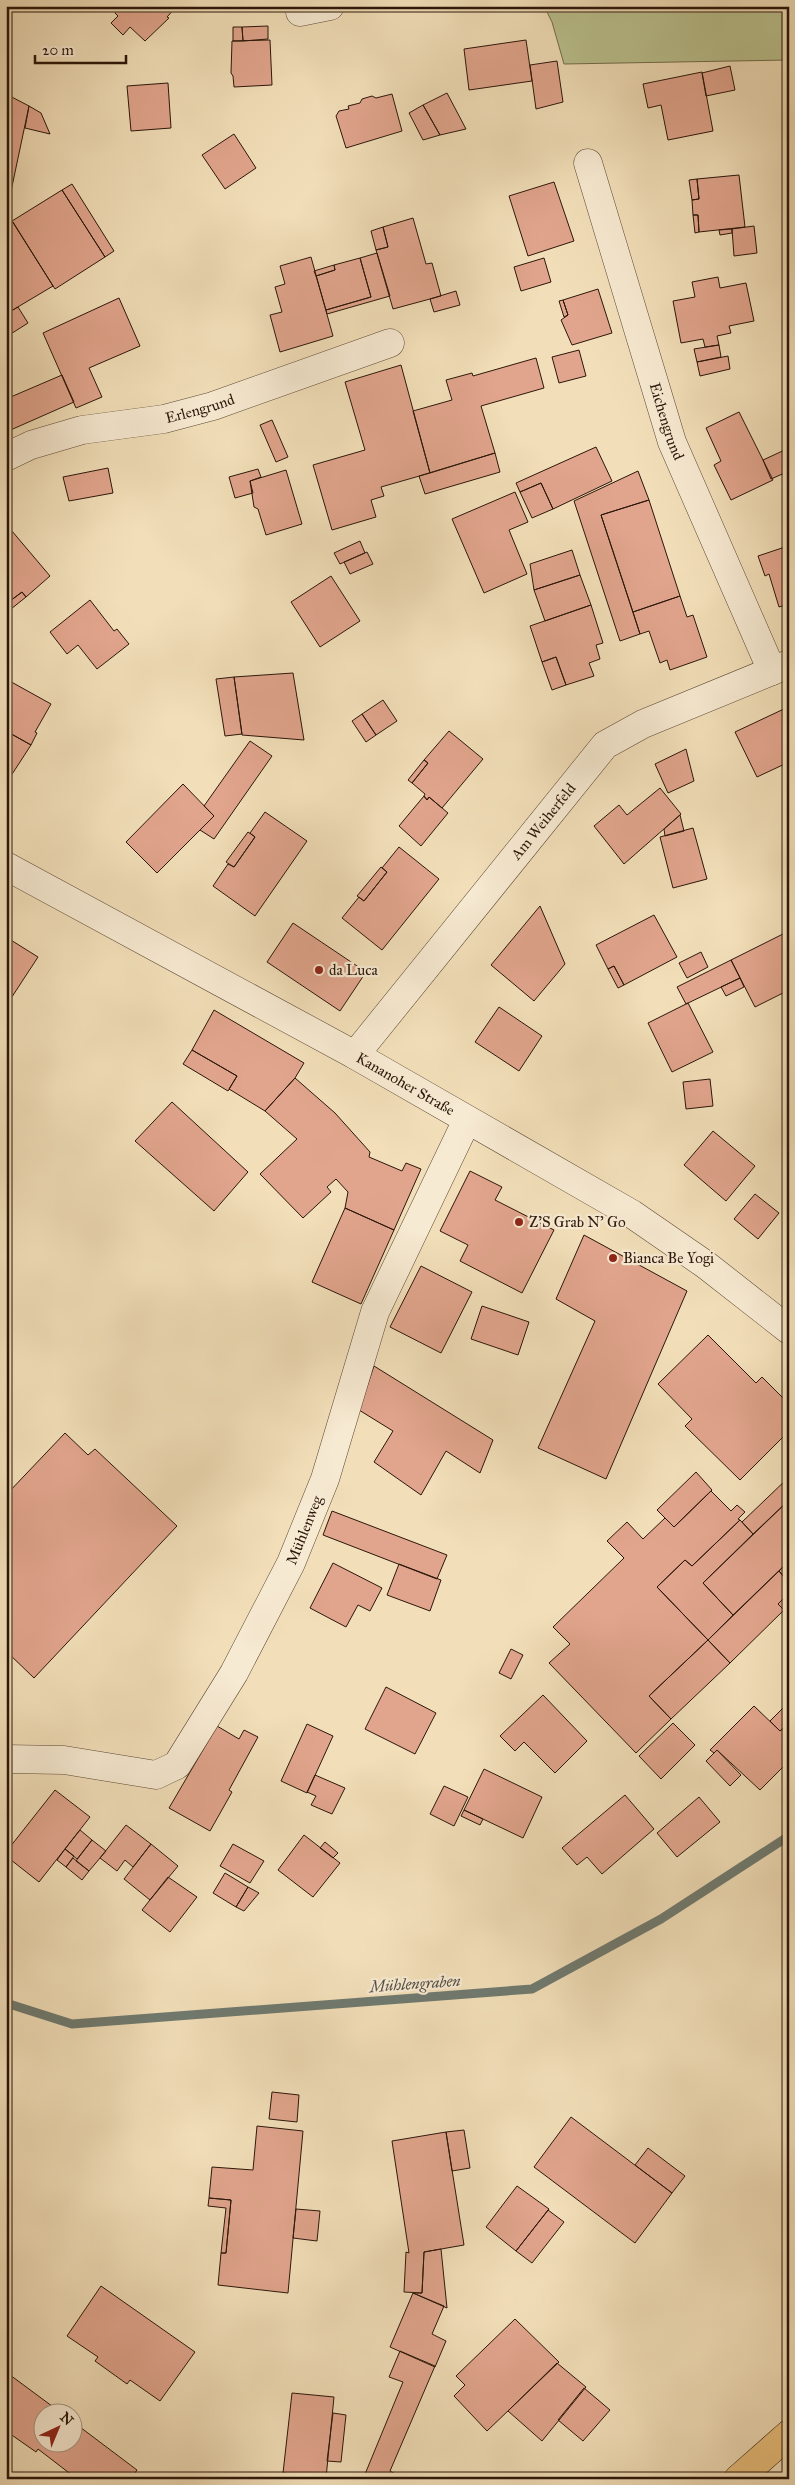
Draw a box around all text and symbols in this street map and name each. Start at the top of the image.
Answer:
scale bar [35,32,126,64]
text: 20 m [42,41,74,59]
street label: Eichengrund [646,381,688,463]
street label: Erlengrund [163,390,237,427]
street label: Am Weiherfeld [507,779,580,864]
place label: da Luca [329,961,378,979]
marker: da Luca [313,964,325,976]
street label: Kananoher Straße [353,1049,458,1119]
place label: Z'S Grab N' Go [529,1213,626,1231]
marker: Z'S Grab N' Go [513,1216,525,1228]
place label: Bianca Be Yogi [623,1249,714,1267]
marker: Bianca Be Yogi [607,1252,619,1264]
street label: Mühlenweg [282,1492,327,1567]
water label: Mühlengraben [367,1971,462,1996]
north arrow [32,2402,82,2452]
text: N [57,2409,77,2429]

